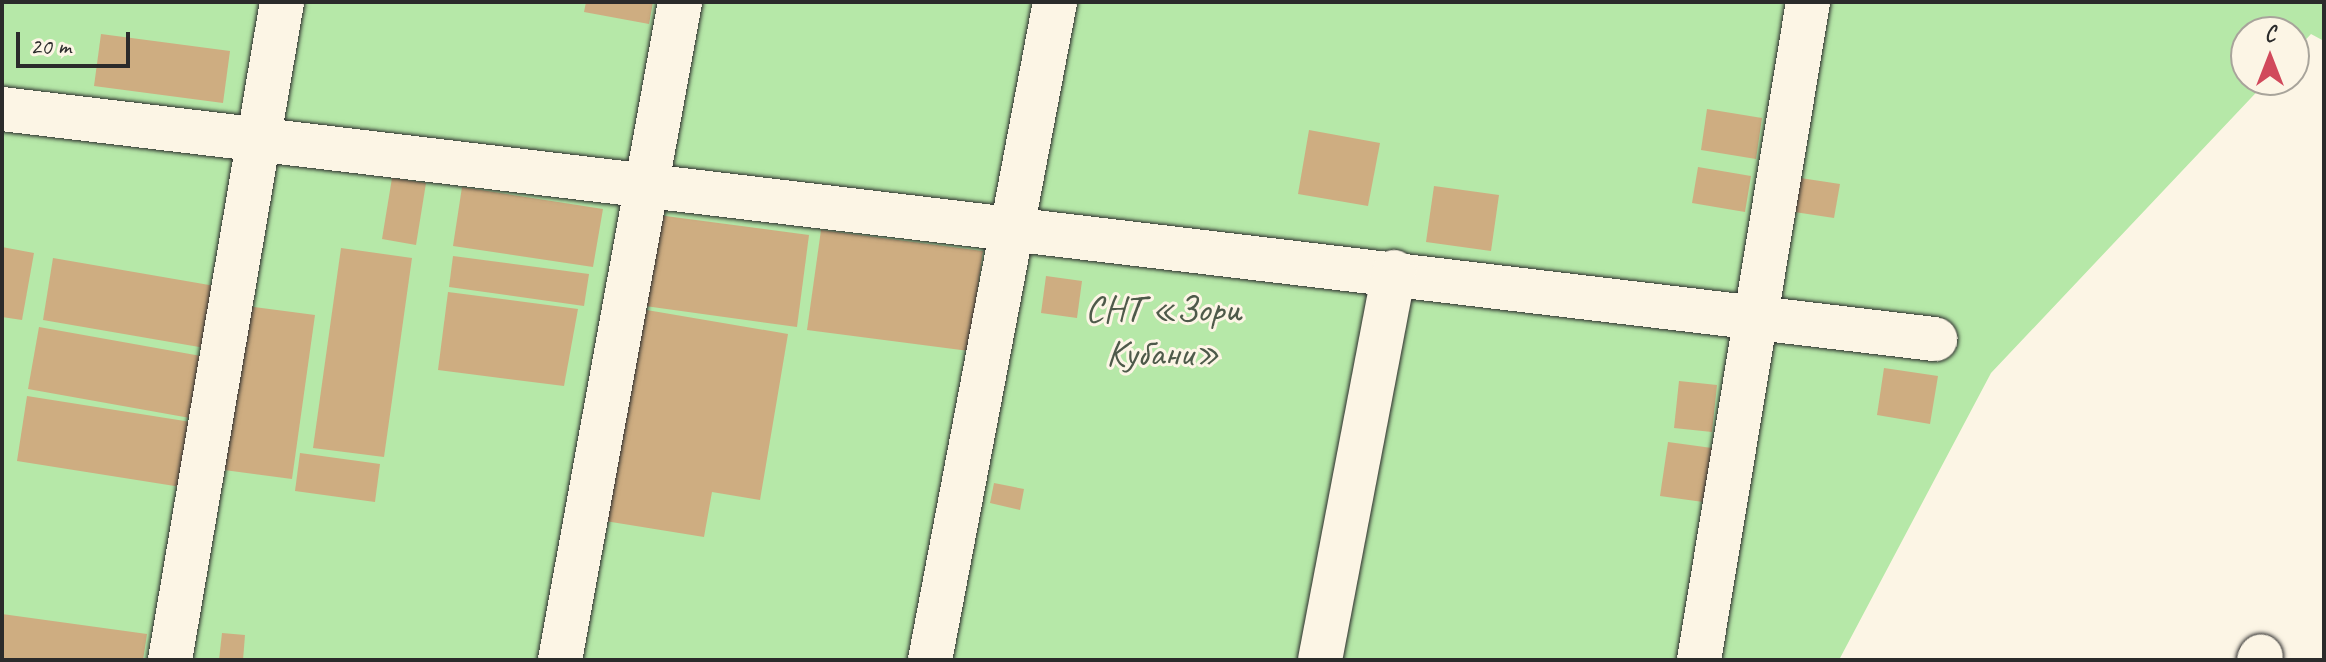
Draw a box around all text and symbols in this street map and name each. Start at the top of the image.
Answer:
scale bar [20,16,134,66]
north arrow [2230,16,2310,96]
text: С [2265,20,2275,48]
text: 20 m [30,31,71,61]
park label: СНТ «Зори Кубани» [1085,286,1241,376]

